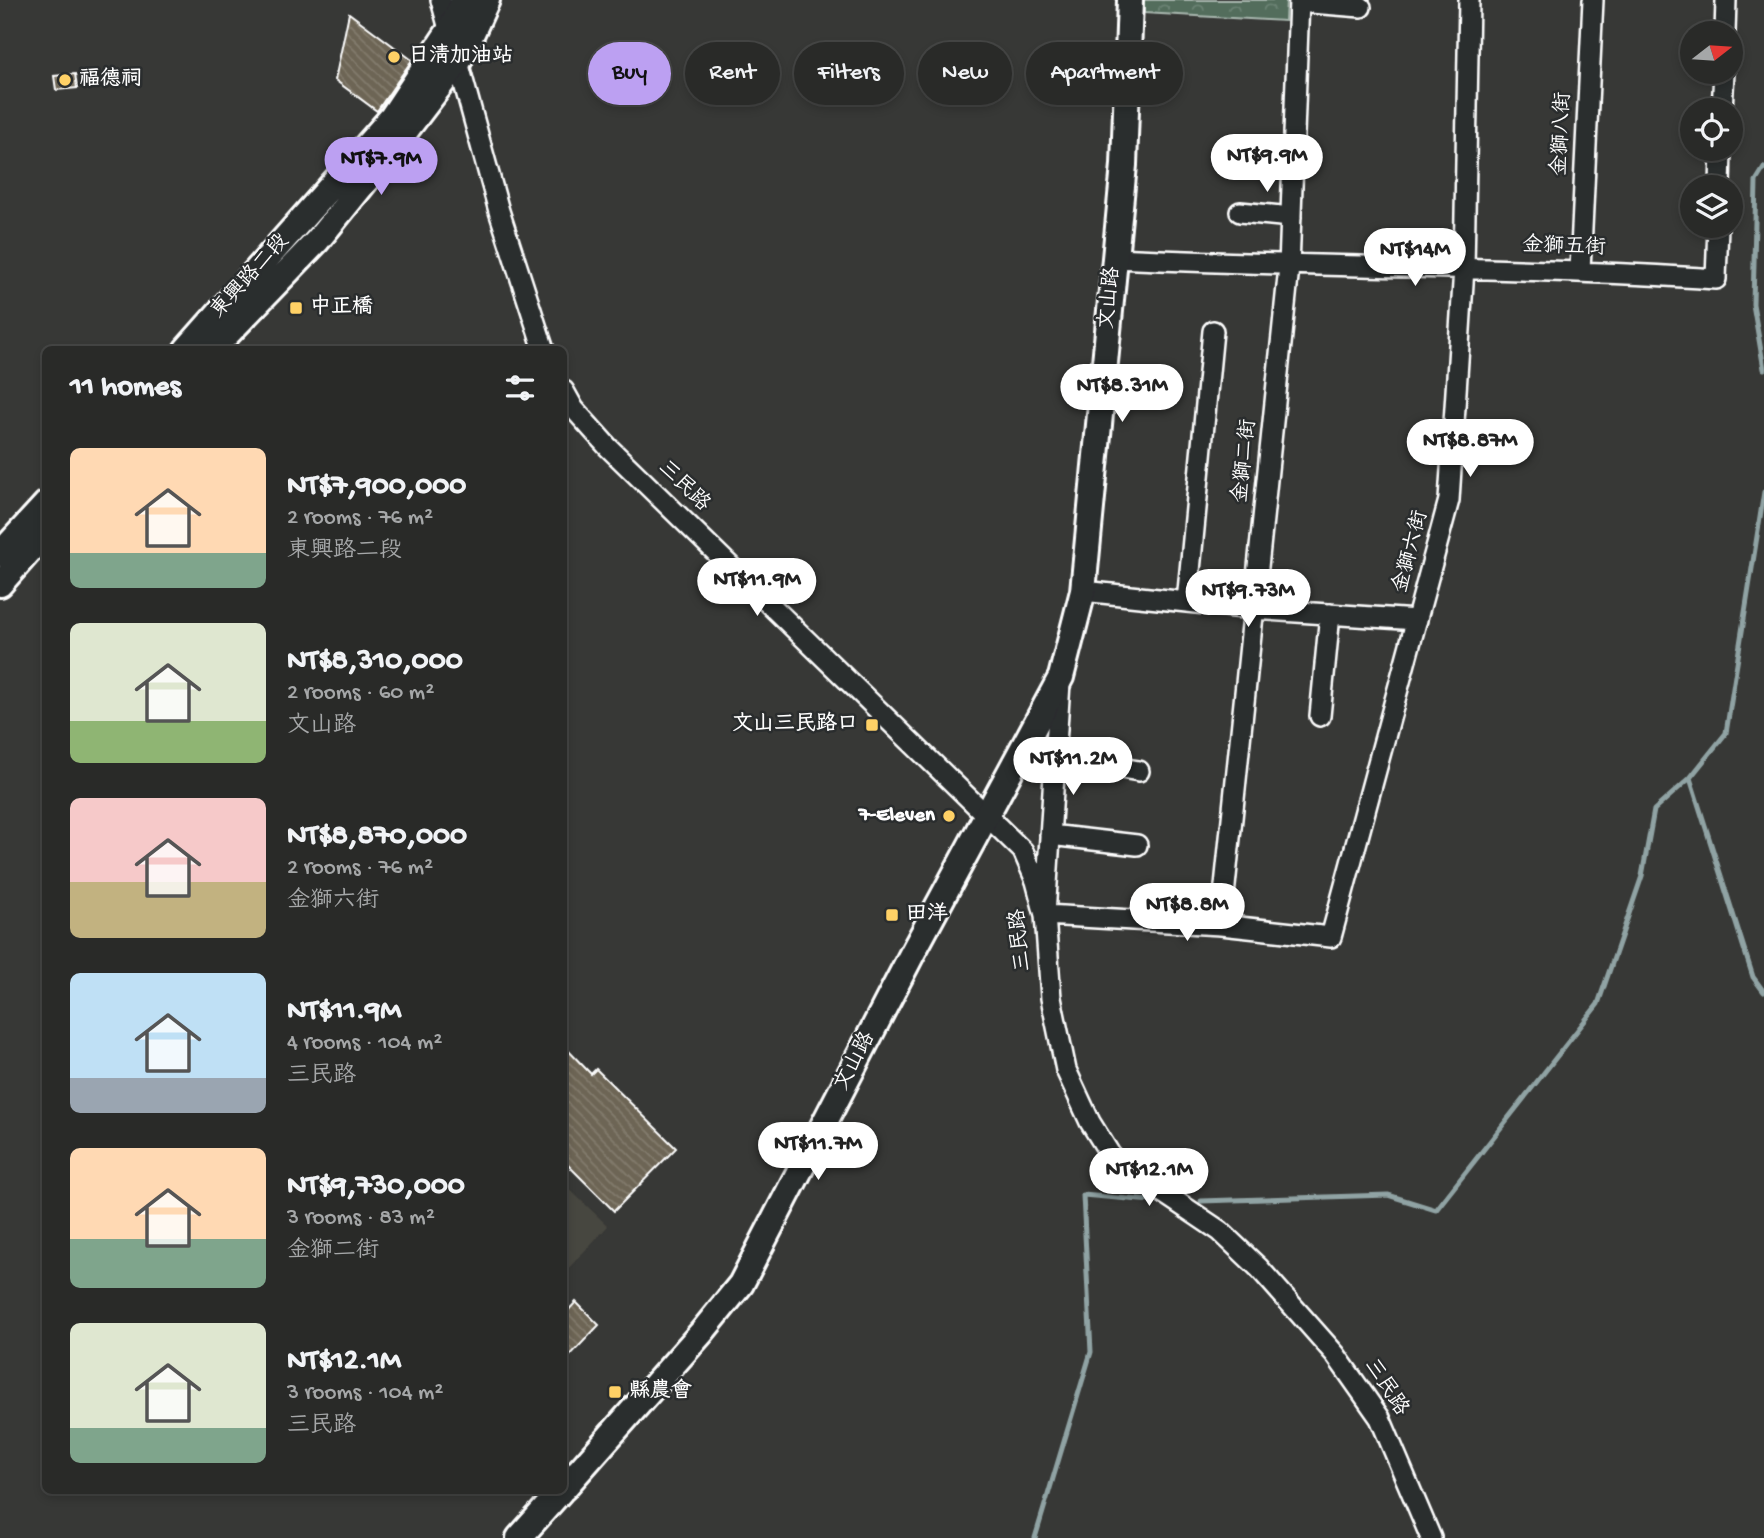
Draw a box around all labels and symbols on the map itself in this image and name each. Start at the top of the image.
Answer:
north arrow [1680,21,1743,84]
place label: 日清加油站 [408,43,513,70]
marker: 日清加油站 [386,49,402,65]
place label: 福德祠 [79,67,142,93]
marker: 福德祠 [57,72,73,88]
street label: 金獅八街 [1546,91,1578,177]
pin: NT$9.9M [1202,134,1332,194]
pin: NT$7.9M [316,138,446,197]
street label: 東興路二段 [205,228,295,324]
pin: NT$14M [1358,229,1472,288]
street label: 金獅五街 [1522,232,1606,262]
street label: 文山路 [1093,265,1127,331]
place label: 中正橋 [310,294,373,321]
marker: 中正橋 [288,300,304,316]
pin: NT$8.31M [1050,364,1194,424]
street label: 金獅二街 [1227,418,1263,504]
pin: NT$8.87M [1398,420,1542,479]
street label: 三民路 [652,455,716,518]
street label: 金獅六街 [1387,508,1435,596]
pin: NT$11.9M [685,558,829,618]
pin: NT$9.73M [1176,570,1320,629]
place label: 文山三民路口 [732,711,858,738]
marker: 文山三民路口 [864,717,880,733]
pin: NT$11.2M [1001,738,1145,797]
place label: 7-Eleven [858,804,936,829]
marker: 7-Eleven [941,808,957,824]
pin: NT$8.8M [1122,884,1252,943]
place label: 田洋 [906,902,948,928]
marker: 田洋 [884,907,900,923]
street label: 三民路 [1004,907,1038,973]
street label: 文山路 [828,1027,882,1096]
pin: NT$11.7M [746,1122,890,1182]
pin: NT$12.1M [1077,1148,1221,1208]
street label: 三民路 [1357,1354,1414,1421]
place label: 縣農會 [629,1378,692,1405]
marker: 縣農會 [607,1384,623,1400]

